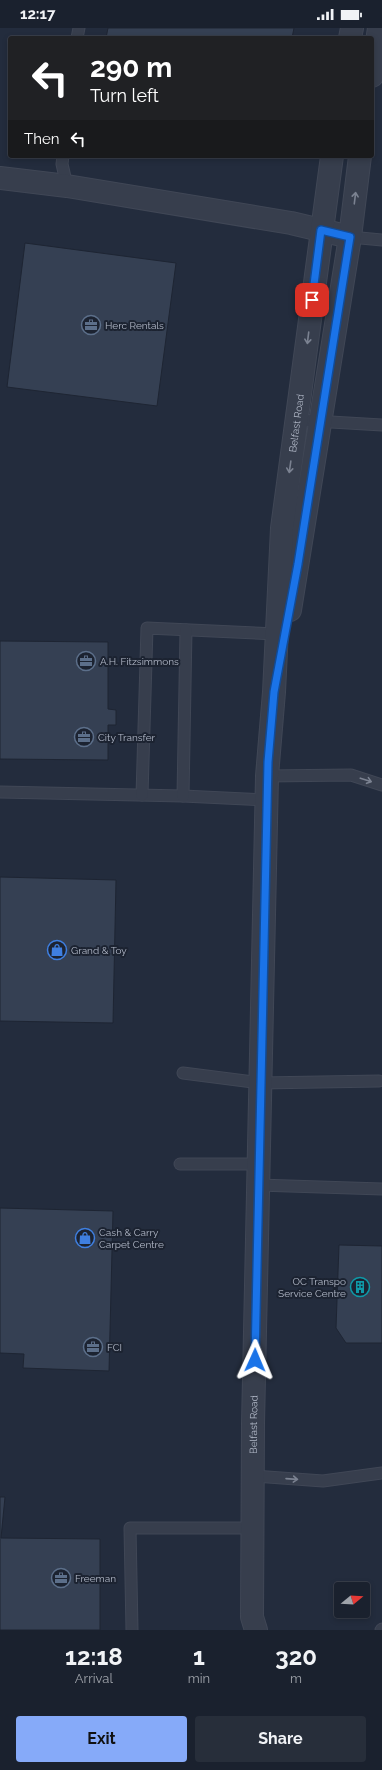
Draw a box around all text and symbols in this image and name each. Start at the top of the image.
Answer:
text: 12:17 [20,5,55,23]
text: 290 m [90,51,172,84]
icon: left [24,52,76,104]
text: Turn left [90,85,159,106]
icon: left [67,128,89,150]
text: Then [24,130,59,148]
one-way arrow [351,192,358,205]
pin [295,283,329,317]
icon: arrive [301,289,323,311]
office icon: Herc Rentals [80,314,102,336]
place label: Herc Rentals [105,320,164,331]
one-way arrow [304,331,311,344]
street label: Belfast Road [287,393,306,453]
one-way arrow [287,460,294,473]
office icon: A.H. Fitzsimmons [75,650,97,672]
place label: A.H. Fitzsimmons [100,656,179,667]
office icon: City Transfer [73,726,95,748]
place label: City Transfer [98,732,156,743]
one-way arrow [360,777,373,784]
shop icon: Grand & Toy [46,939,68,961]
place label: Grand & Toy [71,945,127,956]
shop icon: Cash & Carry Carpet Centre [74,1227,96,1249]
place label: Cash & Carry Carpet Centre [99,1227,164,1250]
place label: OC Transpo Service Centre [278,1276,346,1299]
building icon: OC Transpo Service Centre [349,1276,371,1298]
office icon: FCI [82,1336,104,1358]
position arrow [234,1339,276,1381]
place label: FCI [107,1342,122,1353]
street label: Belfast Road [248,1395,260,1454]
one-way arrow [285,1475,298,1483]
office icon: Freeman [50,1567,72,1589]
place label: Freeman [75,1573,116,1584]
north arrow [334,1582,370,1618]
map controls [334,1582,370,1618]
text: 12:18 [65,1642,123,1671]
text: 1 [193,1642,205,1671]
text: 320 [275,1642,317,1671]
text: Arrival [75,1671,113,1686]
text: min [188,1671,210,1686]
text: m [290,1671,302,1686]
button: Exit [16,1716,187,1762]
button: Share [195,1716,366,1762]

